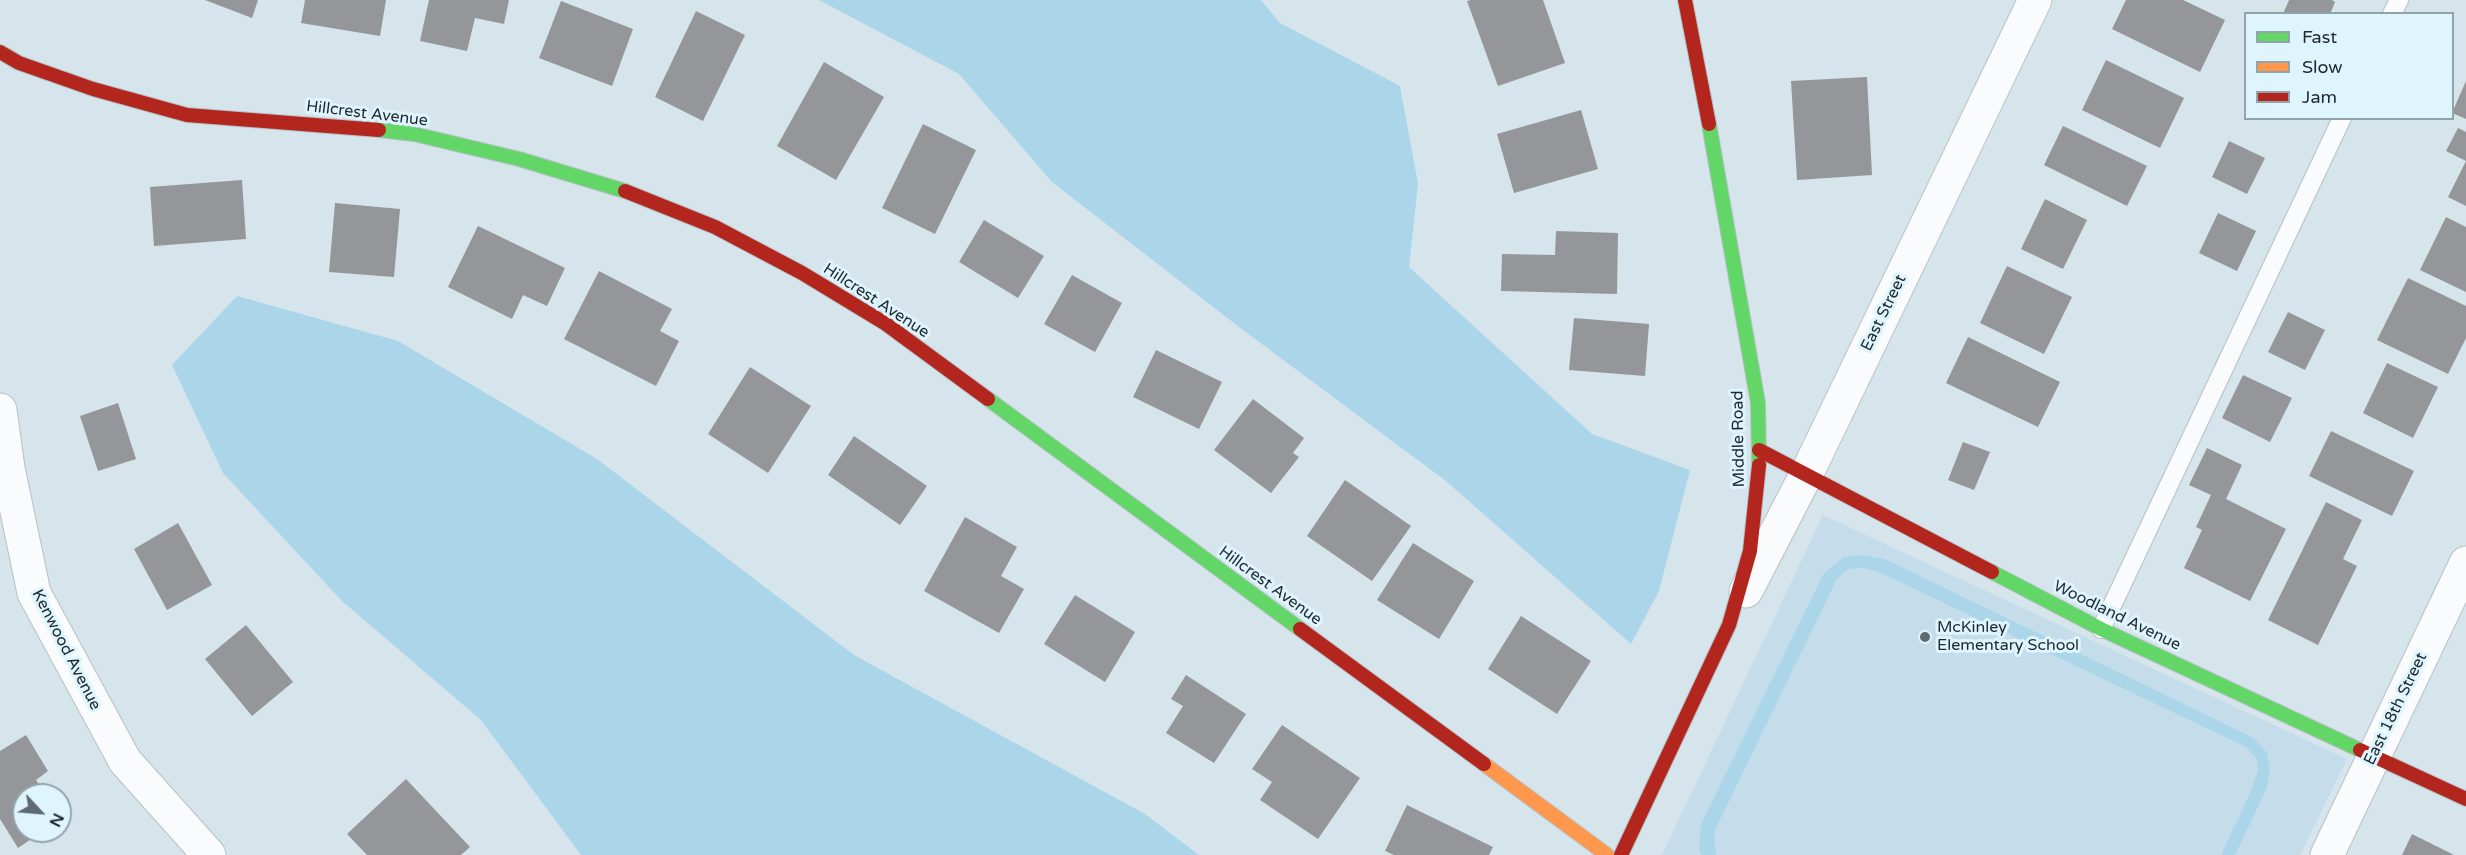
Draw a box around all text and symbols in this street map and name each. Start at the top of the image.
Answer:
legend [2244,12,2454,120]
text: Fast [2302,26,2337,48]
text: Slow [2302,56,2343,78]
text: Jam [2302,86,2337,108]
street label: Hillcrest Avenue [305,97,429,131]
street label: Hillcrest Avenue [819,260,933,342]
street label: East Street [1857,272,1911,354]
street label: Middle Road [1729,390,1749,488]
street label: Hillcrest Avenue [1215,542,1325,630]
street label: Woodland Avenue [2050,577,2184,655]
street label: Kenwood Avenue [27,586,105,714]
place label: McKinley Elementary School [1937,618,2079,656]
marker: McKinley Elementary School [1918,630,1932,644]
street label: East 18th Street [2360,650,2432,768]
north arrow [12,783,72,843]
text: N [45,810,68,830]

